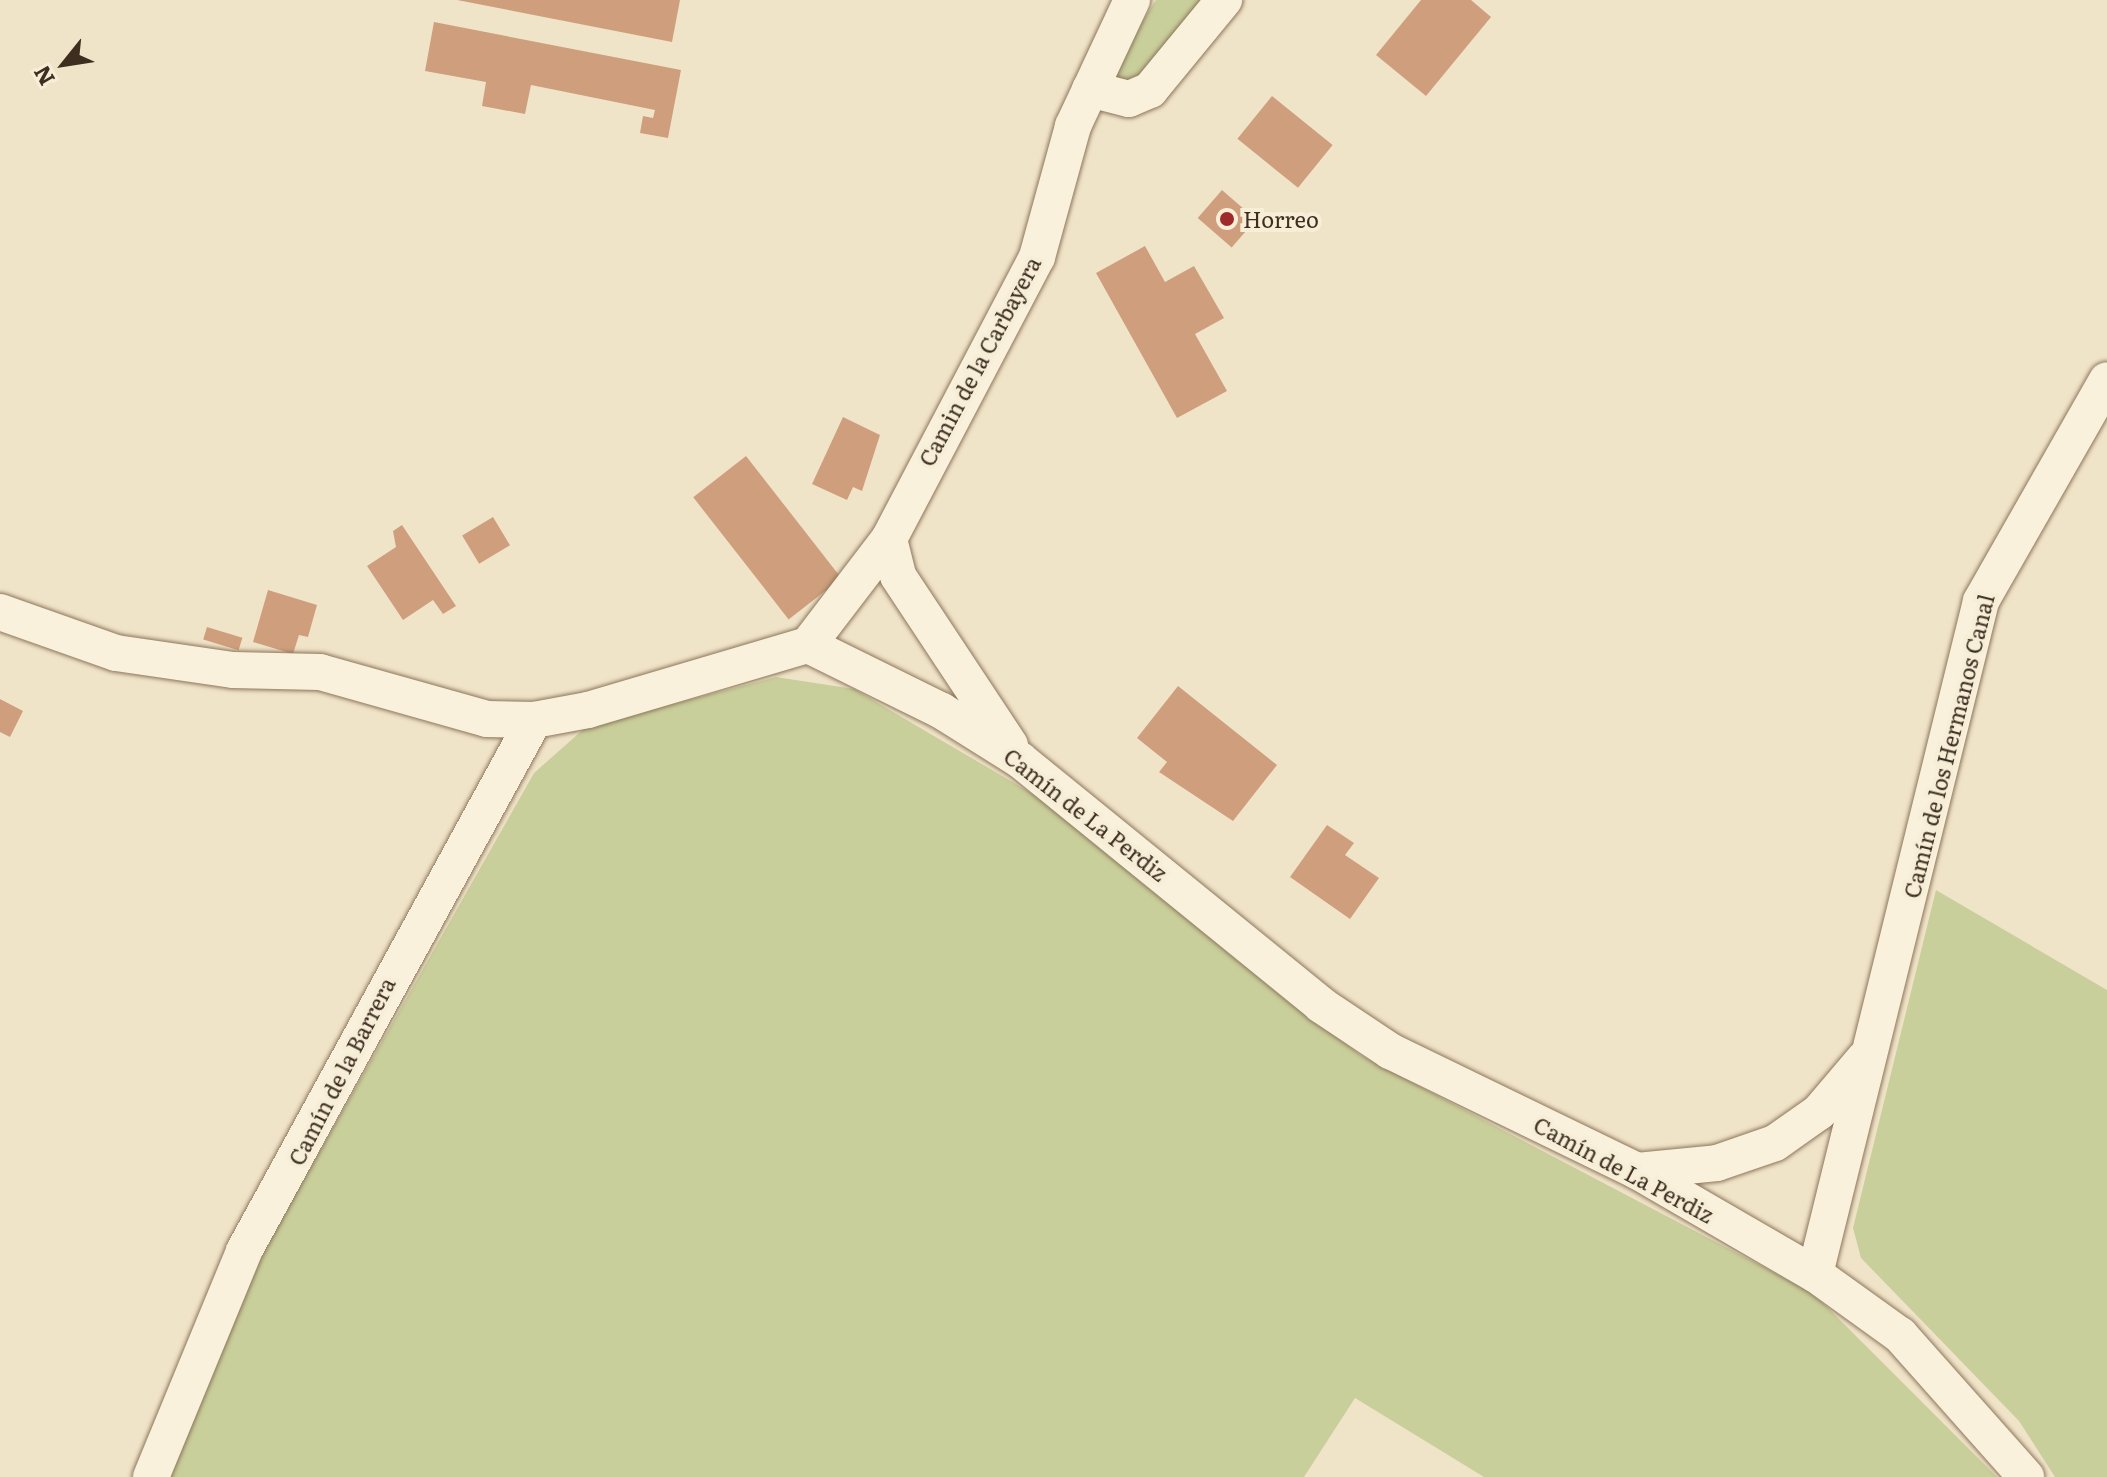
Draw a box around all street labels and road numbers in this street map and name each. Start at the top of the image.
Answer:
street label: Camin de la Carbayera [913,252,1045,470]
street label: Camín de los Hermanos Canal [1897,591,1999,901]
street label: Camín de La Perdiz [999,742,1173,886]
street label: Camín de la Barrera [282,973,400,1169]
street label: Camín de La Perdiz [1530,1110,1718,1228]

